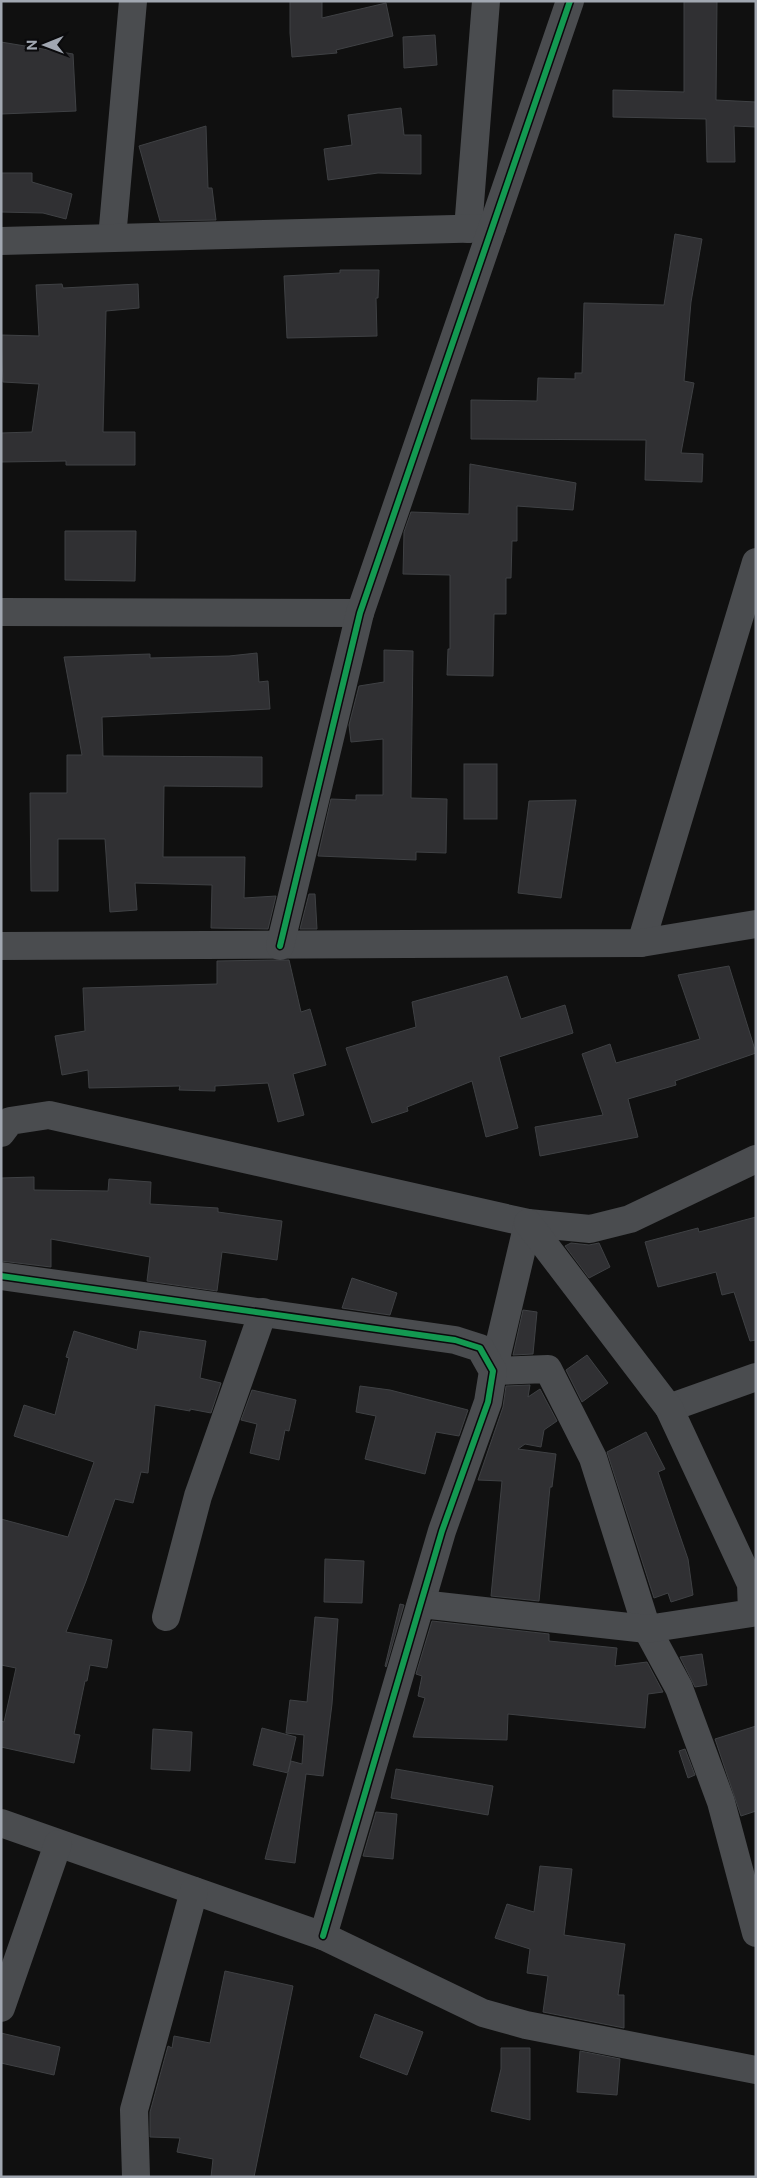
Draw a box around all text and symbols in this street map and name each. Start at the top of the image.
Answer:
north arrow [20,20,70,70]
text: N [24,40,40,51]

